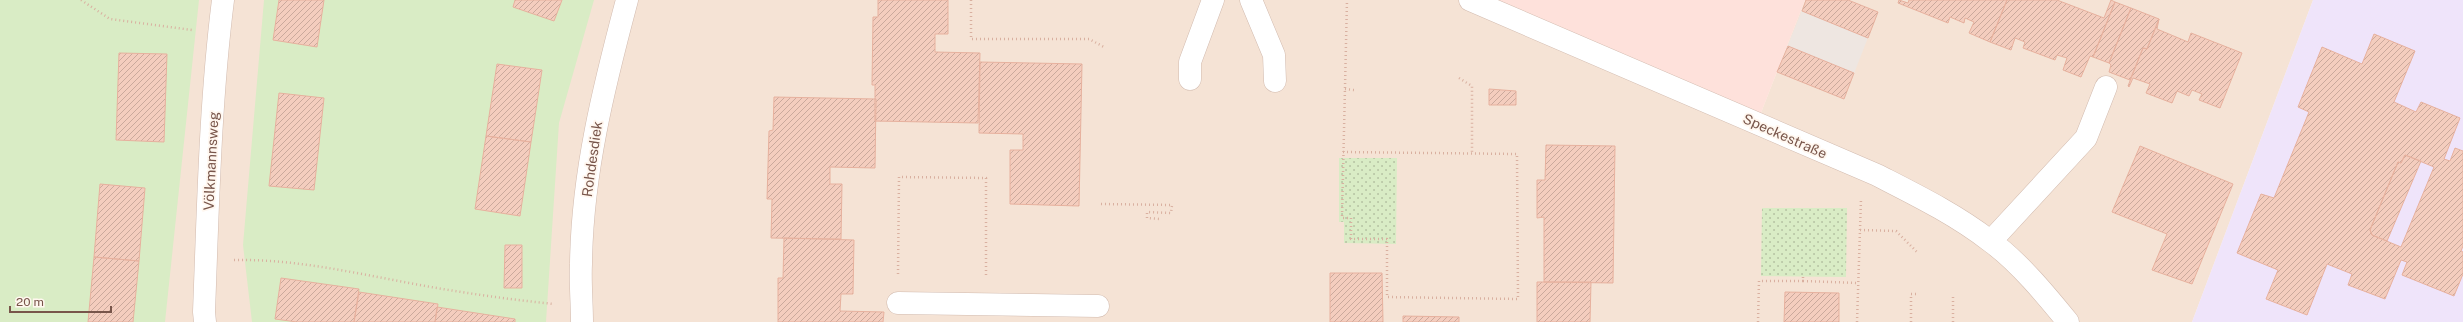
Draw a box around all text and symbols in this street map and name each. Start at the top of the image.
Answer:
street label: Speckestraße [1741,110,1829,162]
street label: Völkmannsweg [200,111,222,211]
street label: Rohdesdiek [579,120,605,198]
scale bar [10,288,111,314]
text: 20 m [16,295,44,309]

